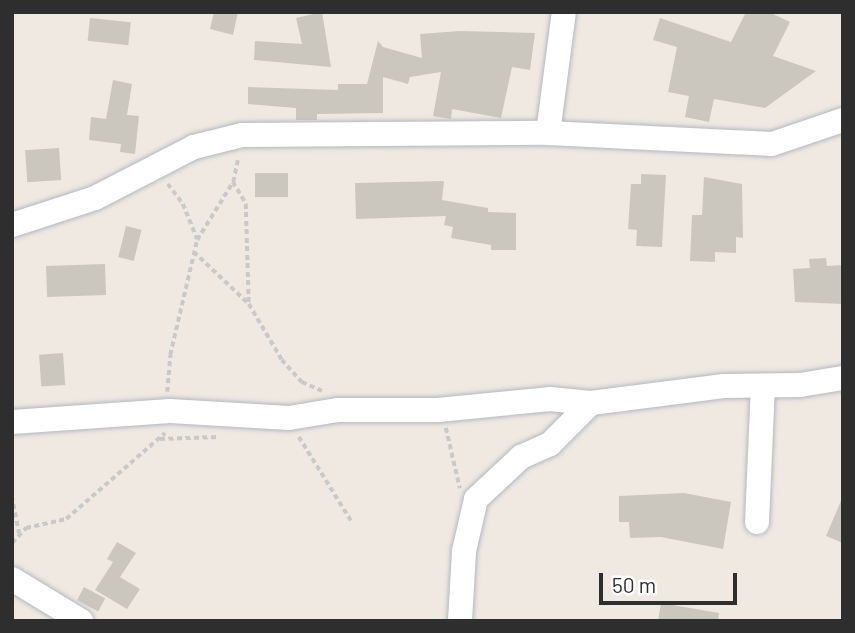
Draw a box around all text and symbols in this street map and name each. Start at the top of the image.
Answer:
scale bar [603,560,741,604]
text: 50 m [612,572,656,597]

